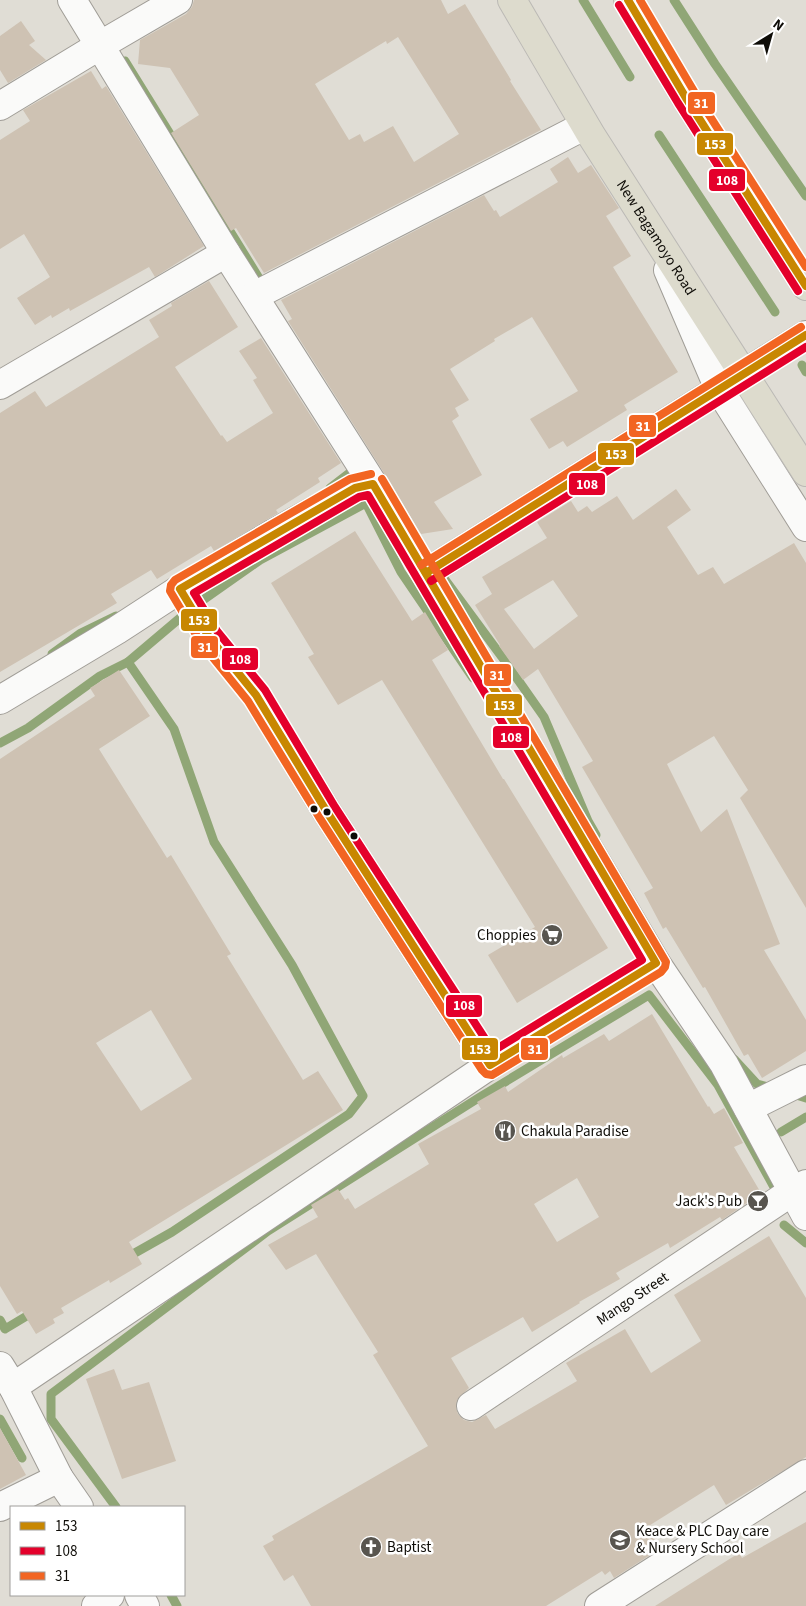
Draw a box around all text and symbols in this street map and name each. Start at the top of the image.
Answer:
north arrow [746,10,796,60]
text: N [768,15,788,36]
line badge: 31 [687,91,716,115]
text: 31 [694,94,708,114]
line badge: 153 [696,132,734,156]
text: 153 [704,135,726,155]
line badge: 108 [708,168,746,192]
text: 108 [716,171,738,191]
street label: New Bagamoyo Road [612,176,701,299]
line badge: 31 [628,414,657,438]
text: 31 [636,417,650,437]
line badge: 153 [597,442,635,466]
text: 153 [605,445,627,465]
line badge: 108 [568,472,606,496]
text: 108 [576,475,598,495]
line badge: 153 [180,608,218,632]
text: 153 [188,611,210,631]
line badge: 31 [190,635,219,659]
text: 31 [198,638,212,658]
line badge: 108 [221,647,259,671]
text: 108 [229,650,251,670]
line badge: 31 [483,663,512,687]
text: 31 [490,666,504,686]
line badge: 153 [485,693,523,717]
text: 153 [493,696,515,716]
line badge: 108 [492,725,530,749]
text: 108 [500,728,522,748]
unlabelled marker [309,804,319,814]
unlabelled marker [322,807,332,817]
unlabelled marker [349,831,359,841]
supermarket icon: Choppies [540,923,564,947]
place label: Choppies [477,925,536,946]
line badge: 108 [445,994,483,1018]
text: 108 [453,996,475,1016]
line badge: 153 [461,1037,499,1061]
line badge: 31 [520,1037,549,1061]
text: 153 [469,1040,491,1060]
text: 31 [528,1040,542,1060]
restaurant icon: Chakula Paradise [493,1119,517,1143]
place label: Chakula Paradise [521,1121,629,1142]
bar icon: Jack's Pub [746,1189,770,1213]
place label: Jack's Pub [675,1191,742,1212]
street label: Mango Street [592,1267,673,1330]
legend [10,1506,185,1596]
text: 153 [55,1516,77,1537]
place label: Keace & PLC Day care & Nursery School [636,1521,769,1559]
school or university icon: Keace & PLC Day care & Nursery School [608,1528,632,1552]
church icon: Baptist [359,1535,383,1559]
place label: Baptist [387,1537,431,1558]
text: 108 [55,1541,77,1562]
text: 31 [55,1566,70,1587]

